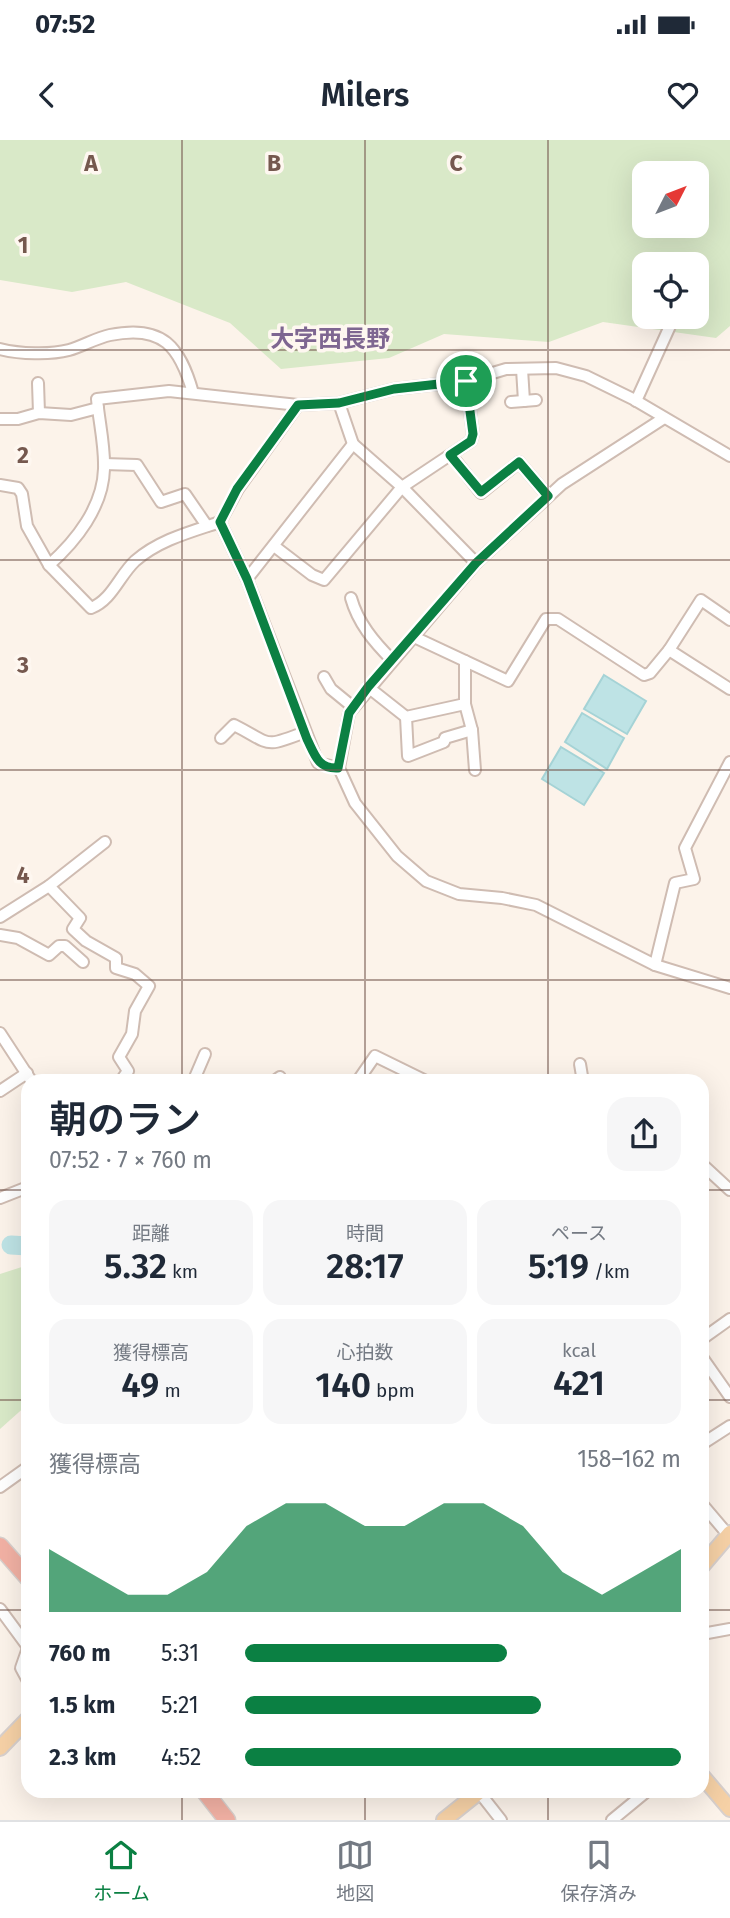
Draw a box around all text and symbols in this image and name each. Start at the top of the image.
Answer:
text: 07:52 [35,9,95,40]
icon: back [28,76,66,114]
text: Milers [321,76,409,114]
icon: heart [664,76,702,114]
text: A [83,149,98,177]
text: B [267,149,281,177]
text: C [449,149,463,177]
north arrow [632,161,709,238]
map controls [632,161,709,329]
text: 1 [18,231,28,259]
button: locate [632,252,709,329]
district label: 大字西長野 [270,325,390,353]
pin [436,351,496,411]
icon: arrive [447,362,485,400]
text: 2 [17,441,29,469]
text: 3 [16,651,29,679]
text: 4 [17,861,30,889]
text: 朝のラン [49,1097,201,1143]
button: share [607,1097,681,1171]
text: 07:52 · 7 × 760 m [49,1146,212,1174]
text: 距離 [132,1222,170,1245]
text: 時間 [346,1222,384,1245]
text: ペース [551,1222,607,1245]
text: 5.32 [104,1245,167,1287]
text: 28:17 [326,1245,404,1287]
text: 5:19 [528,1245,589,1287]
text: km [167,1260,198,1283]
text: /km [589,1260,630,1283]
text: kcal [562,1339,596,1362]
text: 獲得標高 [113,1341,189,1364]
text: 心拍数 [336,1341,394,1364]
text: 421 [553,1362,605,1404]
text: 49 [121,1364,159,1406]
text: 140 [315,1364,371,1406]
text: m [159,1379,181,1402]
text: bpm [371,1379,415,1402]
text: 158–162 m [577,1445,681,1473]
text: 獲得標高 [49,1450,141,1478]
text: 760 m [49,1639,111,1667]
text: 5:31 [161,1639,199,1667]
text: 1.5 km [49,1691,115,1719]
text: 5:21 [161,1691,199,1719]
text: 2.3 km [49,1743,116,1771]
text: 4:52 [161,1743,201,1771]
tab: ホーム [93,1836,150,1905]
tab: 地図 [336,1836,374,1905]
tab: 保存済み [561,1836,637,1905]

